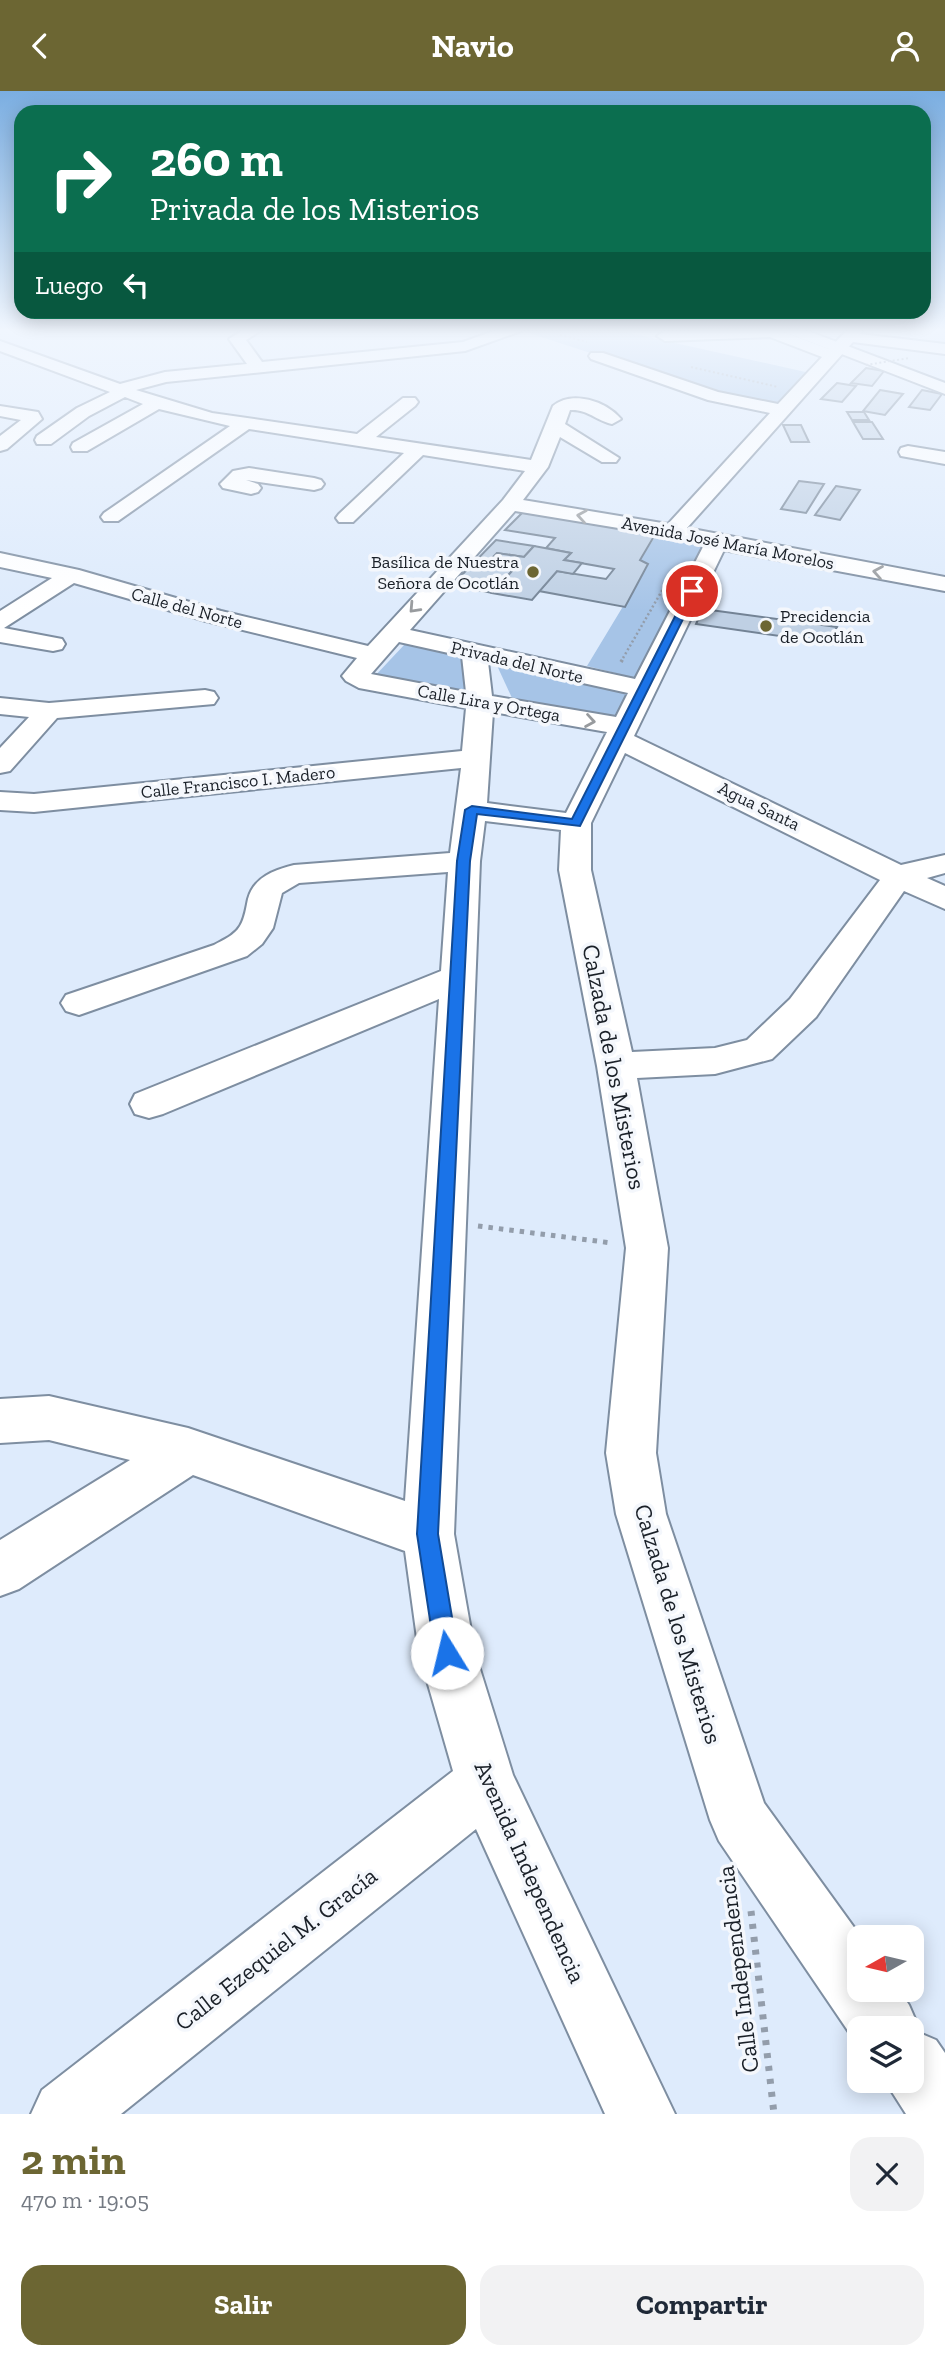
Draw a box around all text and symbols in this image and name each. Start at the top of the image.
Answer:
icon: back [21,27,59,65]
text: Navio [431,27,514,65]
icon: person [886,27,924,65]
text: 260 m [150,130,283,189]
icon: right [35,133,126,224]
text: Privada de los Misterios [150,190,479,228]
icon: left [117,266,155,304]
text: Luego [35,269,103,301]
one-way arrow [576,509,588,524]
street label: Avenida José María Morelos [620,512,836,574]
place label: Basílica de Nuestra Señora de Ocotlán [371,551,520,594]
pin [662,561,722,621]
marker: Basílica de Nuestra Señora de Ocotlán [525,564,541,580]
one-way arrow [872,565,884,580]
icon: arrive [673,572,711,610]
street label: Calle del Norte [129,583,245,633]
one-way arrow [410,600,422,613]
place label: Precidencia de Ocotlán [780,605,871,648]
marker: Precidencia de Ocotlán [758,618,774,634]
street label: Privada del Norte [449,636,585,688]
street label: Calle Lira y Ortega [416,680,562,726]
one-way arrow [584,713,596,728]
street label: Calle Francisco I. Madero [140,761,336,803]
street label: Agua Santa [715,777,804,835]
street label: Calzada de los Misterios [576,942,652,1192]
street label: Calzada de los Misterios [628,1500,729,1747]
position arrow [410,1616,484,1690]
street label: Avenida Independencia [468,1756,593,1988]
street label: Calle Ezequiel M. Gracía [169,1860,383,2037]
street label: Calle Independencia [710,1863,765,2074]
north arrow [847,1925,924,2002]
map controls [847,1925,924,2093]
button: layers [847,2016,924,2093]
text: 2 min [21,2134,126,2185]
button: close [850,2137,924,2211]
text: 470 m · 19:05 [21,2186,149,2214]
button: Salir [21,2265,466,2345]
button: Compartir [480,2265,924,2345]

